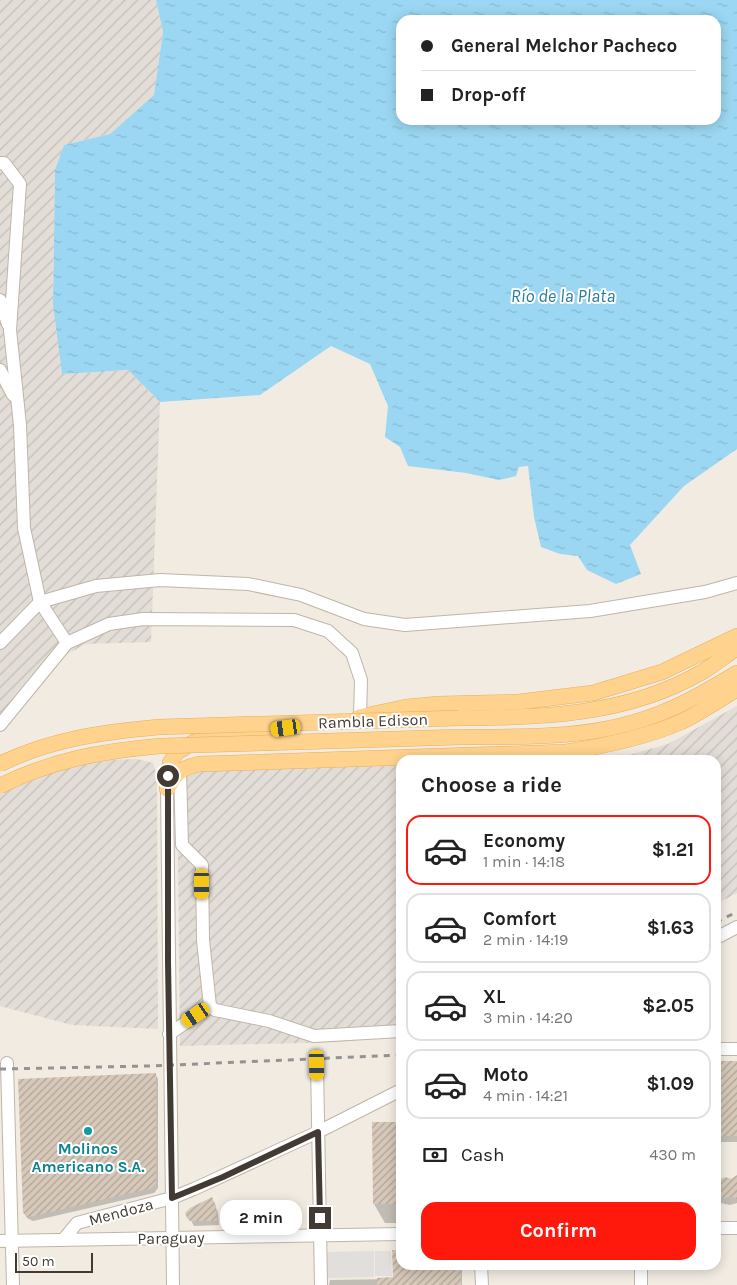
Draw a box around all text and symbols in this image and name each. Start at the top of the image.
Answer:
text: General Melchor Pacheco [451,35,677,57]
text: Drop-off [451,84,526,106]
water label: Río de la Plata [511,285,615,307]
street label: Rambla Edison [318,710,428,732]
car [270,718,301,738]
route start [157,765,179,787]
text: Choose a ride [421,772,562,798]
icon: car [423,828,468,873]
text: Economy [483,830,565,852]
text: $1.21 [652,839,694,861]
text: 1 min · 14:18 [483,852,565,871]
car [194,869,209,899]
icon: car [423,906,468,951]
text: Comfort [483,908,557,930]
text: $1.63 [647,917,694,939]
text: 2 min · 14:19 [483,930,568,949]
icon: car [423,984,468,1029]
text: XL [483,986,505,1008]
text: $2.05 [642,995,694,1017]
car [179,1000,212,1030]
text: 3 min · 14:20 [483,1008,573,1027]
car [309,1050,324,1080]
icon: car [423,1062,468,1107]
text: Moto [483,1064,529,1086]
text: $1.09 [646,1073,694,1095]
text: 4 min · 14:21 [483,1086,568,1105]
marker: Molinos Americano S.A. [82,1125,94,1137]
place label: Molinos Americano S.A. [31,1139,145,1176]
icon: cash [421,1141,449,1169]
text: Cash [461,1144,505,1166]
text: 430 m [649,1145,696,1164]
street label: Mendoza [87,1194,155,1230]
callout: 2 min [220,1200,302,1236]
button: Confirm [421,1202,696,1260]
route end [309,1207,331,1229]
text: 2 min [239,1208,283,1227]
street label: Paraguay [137,1228,205,1248]
scale bar [15,1250,92,1273]
text: 50 m [22,1253,55,1270]

